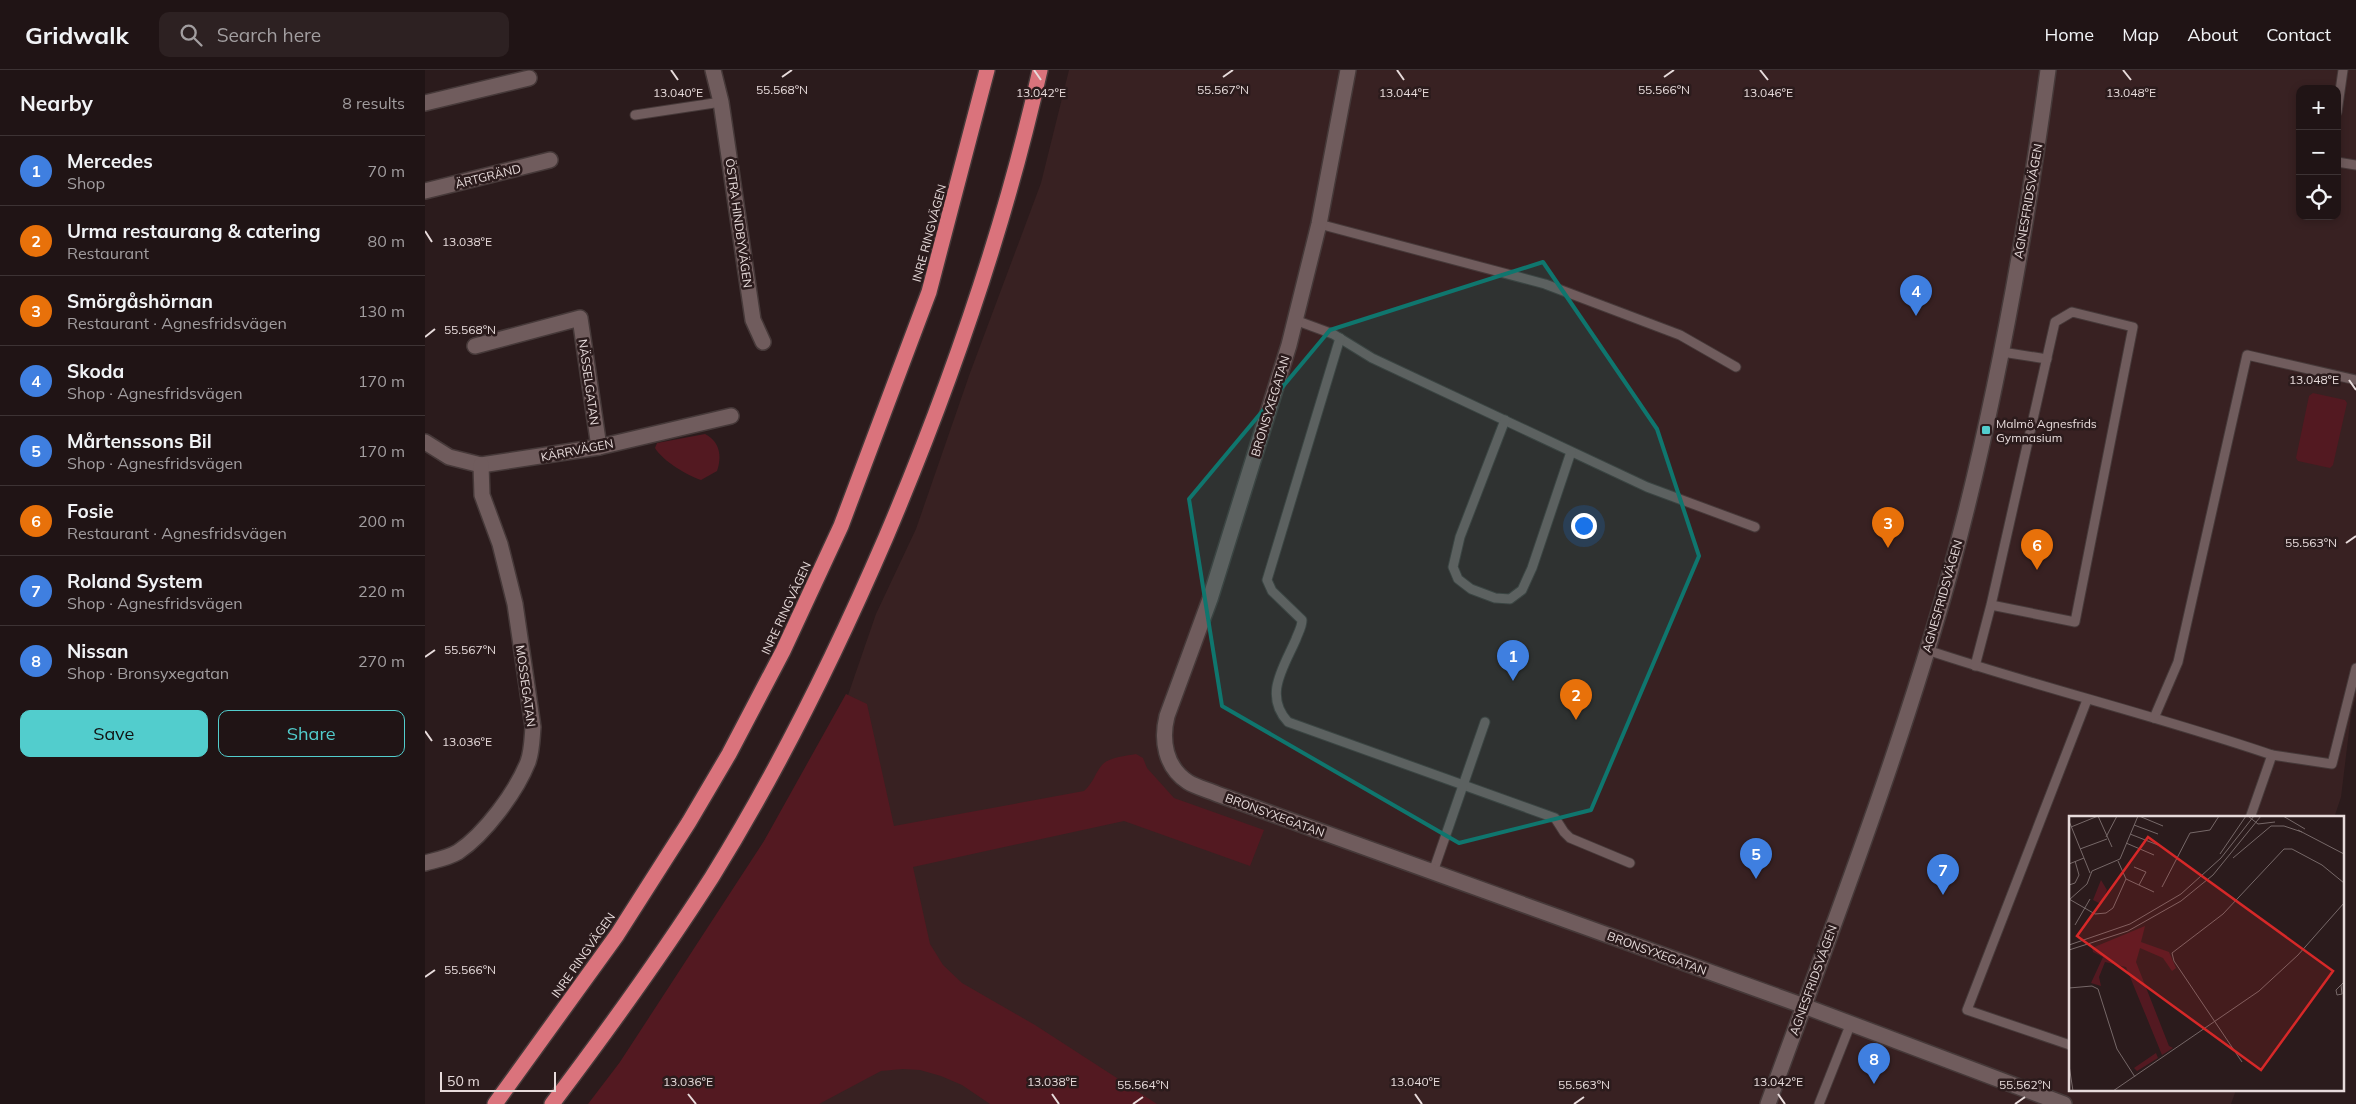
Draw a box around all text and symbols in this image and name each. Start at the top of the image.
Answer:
search box [159,12,509,57]
text: Gridwalk [25,20,129,50]
icon: search [177,21,205,49]
text: Search here [217,23,321,47]
text: Home [2044,23,2094,46]
text: Map [2122,23,2159,46]
text: About [2187,23,2238,46]
text: Contact [2266,23,2331,46]
text: 55.568°N [756,82,808,97]
text: 55.567°N [1197,82,1249,97]
text: 55.566°N [1638,82,1690,97]
text: 13.040°E [653,85,703,100]
text: 13.042°E [1016,85,1066,100]
text: 13.044°E [1379,85,1429,100]
text: 13.046°E [1743,85,1793,100]
text: 13.048°E [2106,85,2156,100]
map controls [2296,85,2341,220]
button: + [2296,85,2341,130]
text: Nearby [20,90,93,116]
text: 8 results [342,93,405,113]
button: − [2296,130,2341,175]
street label: AGNESFRIDSVÄGEN [2011,142,2045,260]
text: Mercedes [67,149,153,173]
street label: ÖSTRA HINDBYVÄGEN [722,157,756,289]
text: 1 [31,161,41,181]
text: 70 m [368,161,405,181]
street label: ÄRTGRÄND [454,161,522,191]
text: Shop [67,173,105,193]
button: locate [2296,175,2341,220]
street label: INRE RINGVÄGEN [909,182,949,284]
text: Urma restaurang & catering [67,219,320,243]
text: 2 [31,231,41,251]
text: 80 m [368,231,405,251]
text: 13.038°E [442,234,492,249]
text: Restaurant [67,243,149,263]
pin: 4 [1900,275,1932,316]
text: Smörgåshörnan [67,289,213,313]
text: 3 [31,301,41,321]
text: 130 m [358,301,405,321]
text: Restaurant · Agnesfridsvägen [67,313,287,333]
text: 55.568°N [444,322,496,337]
street label: NÄSSELGATAN [576,338,602,426]
street label: BRONSYXEGATAN [1248,354,1292,458]
text: Skoda [67,359,124,383]
text: 4 [31,371,41,391]
text: 170 m [358,371,405,391]
text: 13.048°E [2289,372,2339,387]
text: Shop · Agnesfridsvägen [67,383,243,403]
place label: Malmö Agnesfrids Gymnasium [1996,416,2097,445]
marker: Malmö Agnesfrids Gymnasium [1980,424,1992,436]
text: Mårtenssons Bil [67,429,212,453]
street label: KÄRRVÄGEN [539,436,615,464]
text: 5 [31,441,41,461]
text: 170 m [358,441,405,461]
text: Shop · Agnesfridsvägen [67,453,243,473]
text: Fosie [67,499,114,523]
pin: 3 [1872,507,1904,548]
text: 6 [31,511,41,531]
text: 200 m [358,511,405,531]
your location [1571,513,1597,539]
text: Restaurant · Agnesfridsvägen [67,523,287,543]
pin: 6 [2021,529,2053,570]
text: 55.563°N [2285,535,2337,550]
street label: AGNESFRIDSVÄGEN [1919,538,1965,654]
street label: INRE RINGVÄGEN [758,559,814,657]
text: Roland System [67,569,203,593]
text: 7 [31,581,41,601]
text: 220 m [358,581,405,601]
text: Shop · Agnesfridsvägen [67,593,243,613]
text: Nissan [67,639,129,663]
pin: 1 [1497,640,1529,681]
text: 55.567°N [444,642,496,657]
street label: MOSSEGATAN [513,644,539,728]
text: 8 [31,651,41,671]
text: 270 m [358,651,405,671]
text: Shop · Bronsyxegatan [67,663,229,683]
pin: 2 [1560,679,1592,720]
button: Save [20,710,208,757]
button: Share [218,710,405,757]
text: 13.036°E [442,734,492,749]
street label: BRONSYXEGATAN [1223,790,1327,840]
inset map [2069,816,2343,1092]
pin: 5 [1740,838,1772,879]
pin: 7 [1927,854,1959,895]
street label: INRE RINGVÄGEN [548,909,618,1001]
street label: AGNESFRIDSVÄGEN [1786,923,1840,1037]
street label: BRONSYXEGATAN [1605,928,1709,978]
text: 55.566°N [444,962,496,977]
pin: 8 [1858,1043,1890,1084]
scale bar [440,1069,556,1092]
text: 50 m [447,1072,480,1090]
text: 13.036°E [663,1074,713,1089]
text: 13.038°E [1027,1074,1077,1089]
text: 13.040°E [1390,1074,1440,1089]
text: 13.042°E [1753,1074,1803,1089]
text: 55.564°N [1117,1077,1169,1092]
text: 55.563°N [1558,1077,1610,1092]
text: 55.562°N [1999,1077,2051,1092]

